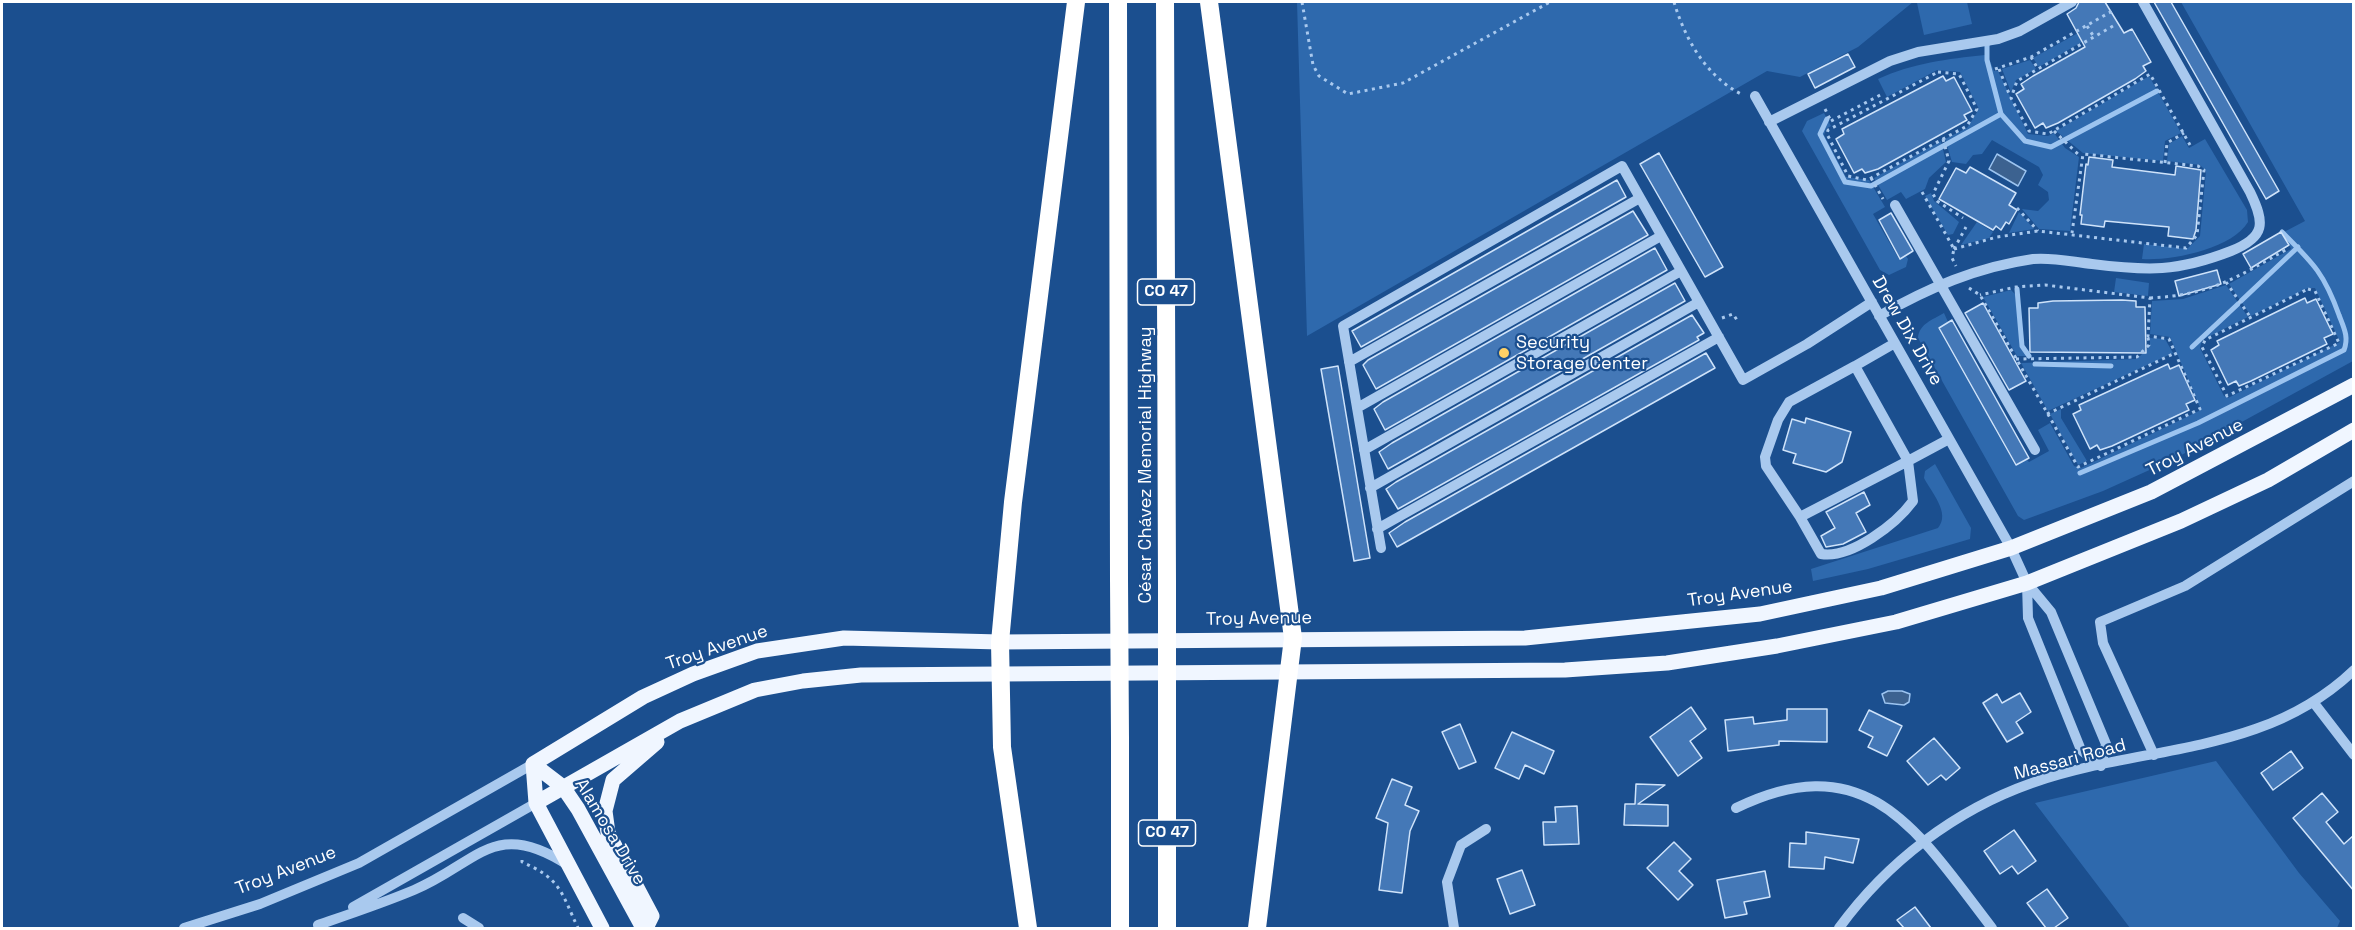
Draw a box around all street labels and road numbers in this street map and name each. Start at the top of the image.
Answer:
street label: Drew Dix Drive [1867,272,1947,390]
road number: CO 47 [1138,279,1194,305]
street label: César Chávez Memorial Highway [1135,326,1157,604]
street label: Troy Avenue [2143,414,2247,482]
street label: Troy Avenue [1686,576,1794,612]
street label: Troy Avenue [1206,607,1312,631]
street label: Troy Avenue [663,621,771,675]
street label: Massari Road [2012,735,2128,785]
street label: Alamosa Drive [570,775,650,889]
road number: CO 47 [1138,820,1196,846]
street label: Troy Avenue [233,842,339,900]

